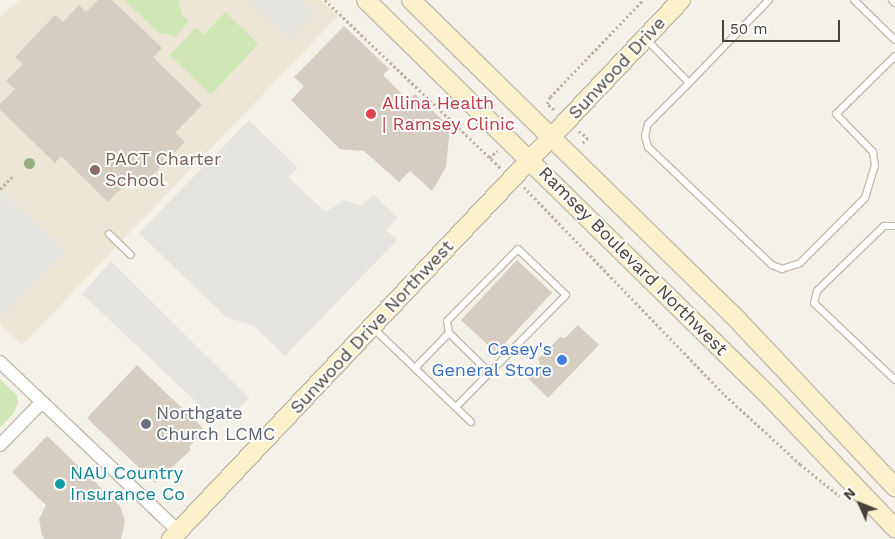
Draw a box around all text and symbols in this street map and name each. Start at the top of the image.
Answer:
scale bar [725,10,842,42]
street label: Sunwood Drive [564,12,670,124]
text: 50 m [730,20,767,38]
place label: Allina Health | Ramsey Clinic [382,93,515,136]
marker: Allina Health | Ramsey Clinic [364,107,378,121]
place label: PACT Charter School [105,149,222,192]
street label: Ramsey Boulevard Northwest [534,162,732,360]
marker: PACT Charter School [89,164,101,176]
street label: Sunwood Drive Northwest [286,236,458,418]
place label: Casey's General Store [431,339,552,382]
marker: Casey's General Store [556,354,568,366]
place label: Northgate Church LCMC [156,403,275,446]
marker: Northgate Church LCMC [140,418,152,430]
place label: NAU Country Insurance Co [70,463,185,506]
marker: NAU Country Insurance Co [54,478,66,490]
north arrow [835,479,885,529]
text: N [840,484,859,503]

